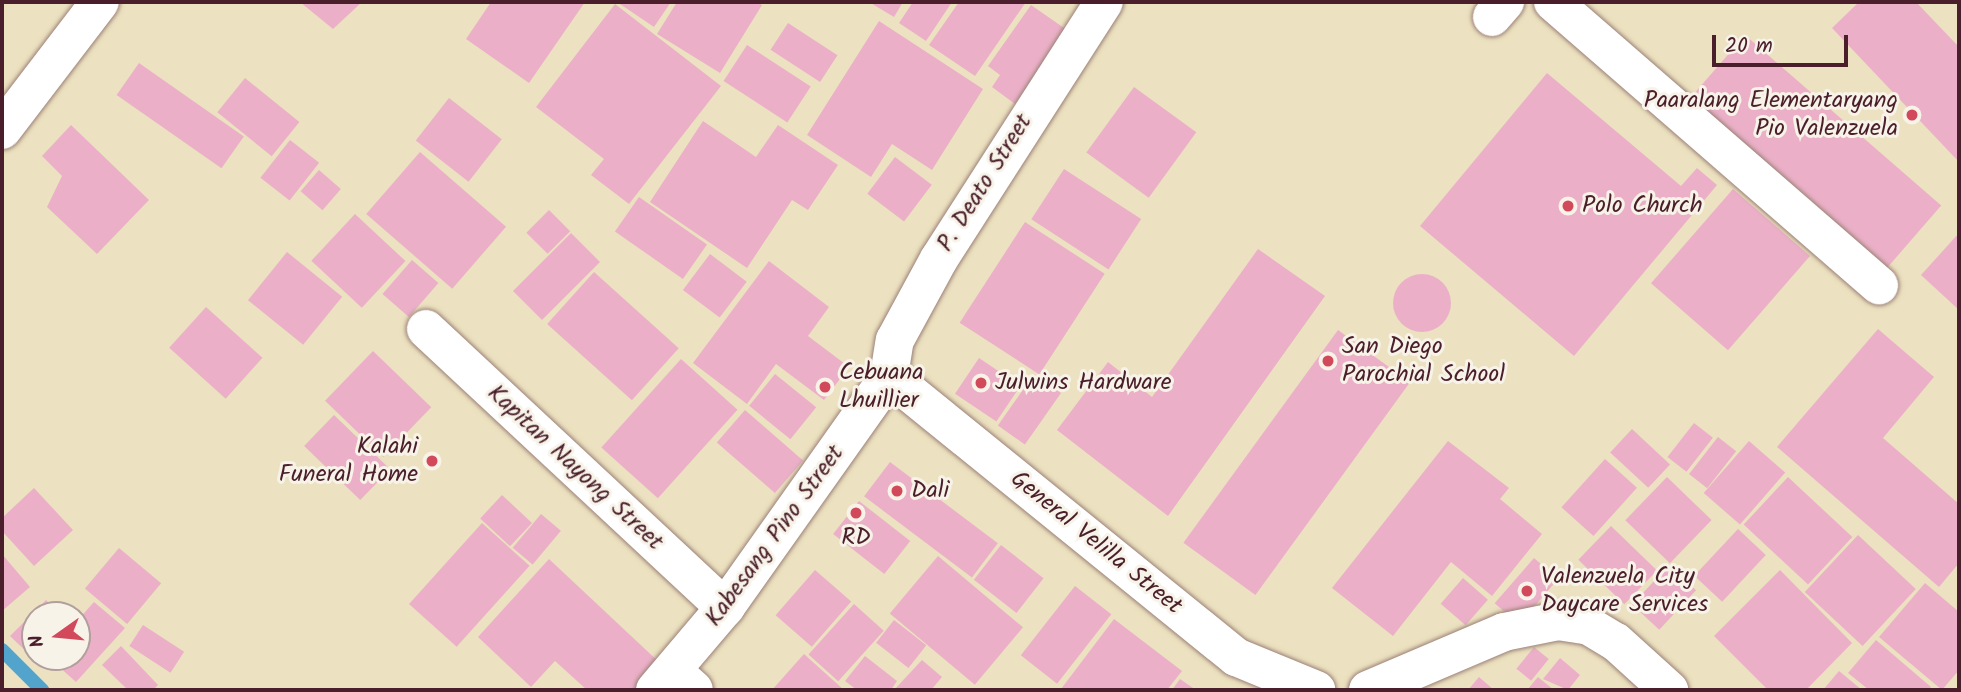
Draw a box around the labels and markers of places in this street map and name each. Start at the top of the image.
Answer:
place label: Paaralang Elementaryang Pio Valenzuela [1644,87,1898,143]
marker: Paaralang Elementaryang Pio Valenzuela [1904,107,1920,123]
place label: Polo Church [1582,192,1703,220]
marker: Polo Church [1560,198,1576,214]
place label: San Diego Parochial School [1342,333,1505,389]
marker: San Diego Parochial School [1320,353,1336,369]
place label: Cebuana Lhuillier [839,359,924,415]
place label: Julwins Hardware [995,369,1172,397]
marker: Julwins Hardware [973,375,989,391]
marker: Cebuana Lhuillier [817,379,833,395]
place label: Kalahi Funeral Home [279,433,418,489]
marker: Kalahi Funeral Home [424,453,440,469]
place label: Dali [911,477,949,505]
marker: Dali [889,483,905,499]
marker: RD [848,505,864,521]
place label: RD [841,524,871,552]
place label: Valenzuela City Daycare Services [1541,563,1708,619]
marker: Valenzuela City Daycare Services [1519,583,1535,599]

